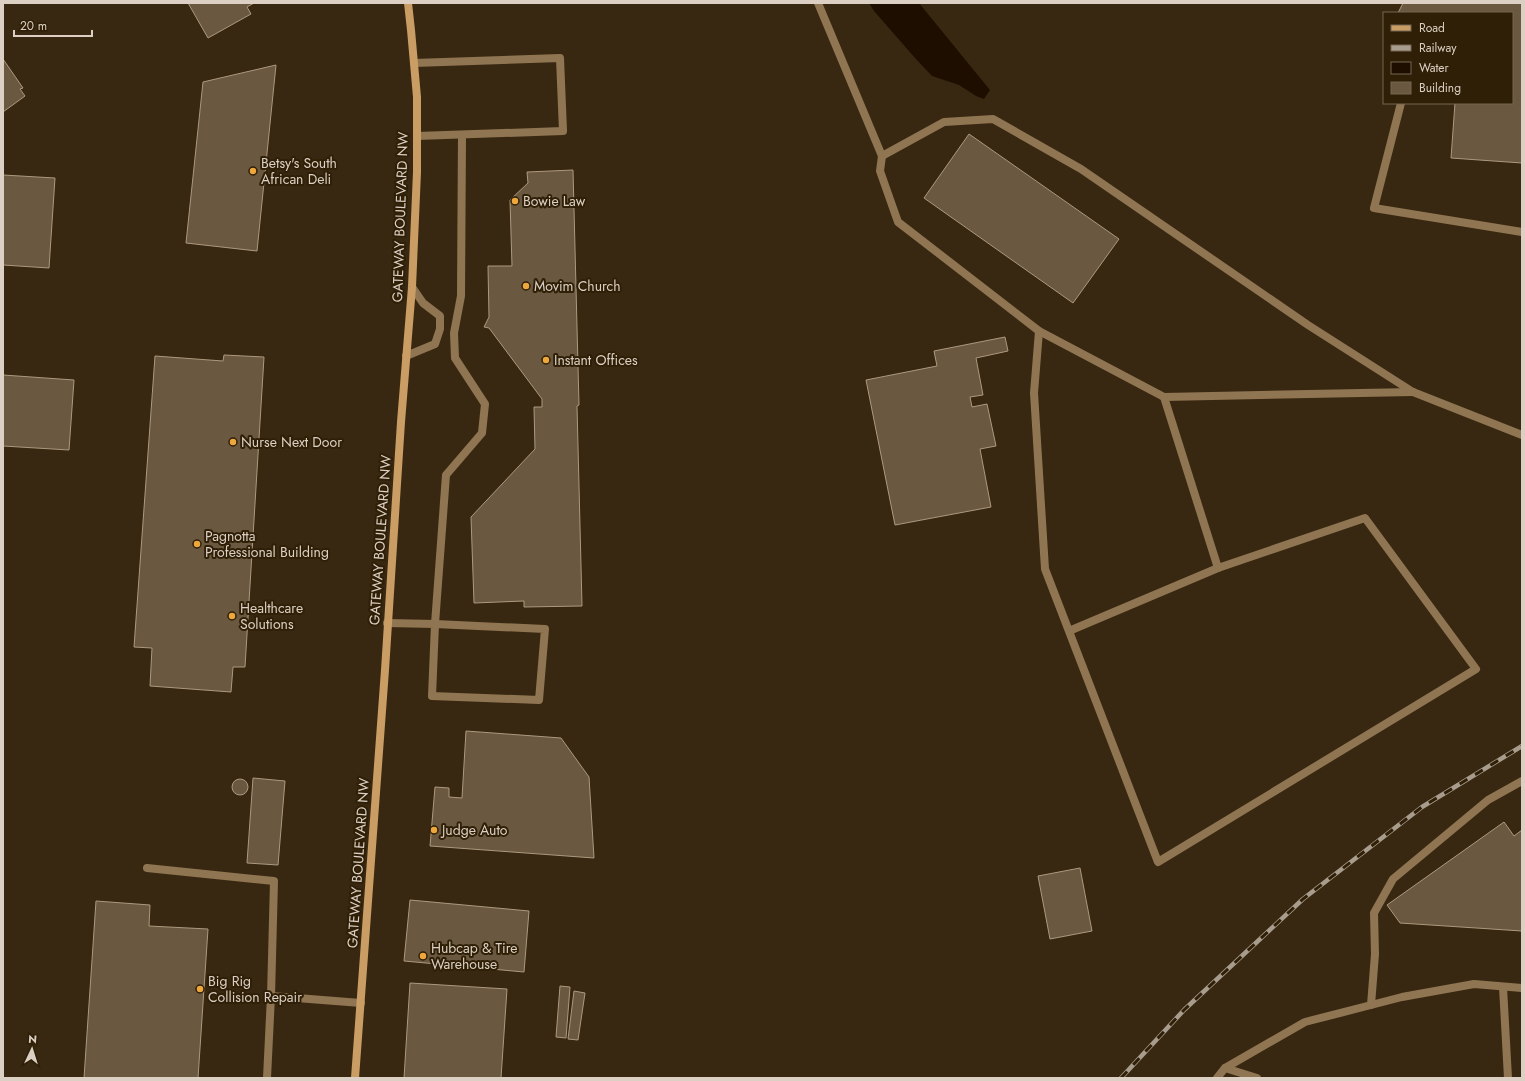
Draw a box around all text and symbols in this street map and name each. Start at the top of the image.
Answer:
scale bar [14,12,92,38]
legend [1383,12,1513,104]
text: 20 m [20,17,47,35]
text: Road [1419,19,1445,37]
text: Railway [1419,39,1457,57]
text: Water [1419,59,1450,77]
text: Building [1419,79,1461,97]
street label: GATEWAY BOULEVARD NW [387,131,413,303]
place label: Betsy's South African Deli [261,153,337,189]
marker: Betsy's South African Deli [248,166,258,176]
place label: Bowie Law [523,191,586,211]
marker: Bowie Law [510,196,520,206]
place label: Movim Church [534,276,621,296]
marker: Movim Church [521,281,531,291]
place label: Instant Offices [554,350,638,370]
marker: Instant Offices [541,355,551,365]
place label: Nurse Next Door [241,432,342,452]
marker: Nurse Next Door [228,437,238,447]
street label: GATEWAY BOULEVARD NW [364,454,396,626]
place label: Pagnotta Professional Building [205,526,329,562]
marker: Pagnotta Professional Building [192,539,202,549]
place label: Healthcare Solutions [240,598,303,634]
marker: Healthcare Solutions [227,611,237,621]
street label: GATEWAY BOULEVARD NW [342,777,374,949]
place label: Judge Auto [440,820,508,840]
marker: Judge Auto [429,825,439,835]
place label: Hubcap & Tire Warehouse [431,938,518,974]
marker: Hubcap & Tire Warehouse [418,951,428,961]
place label: Big Rig Collision Repair [208,971,302,1007]
marker: Big Rig Collision Repair [195,984,205,994]
north arrow [12,1029,52,1069]
text: N [28,1031,38,1047]

